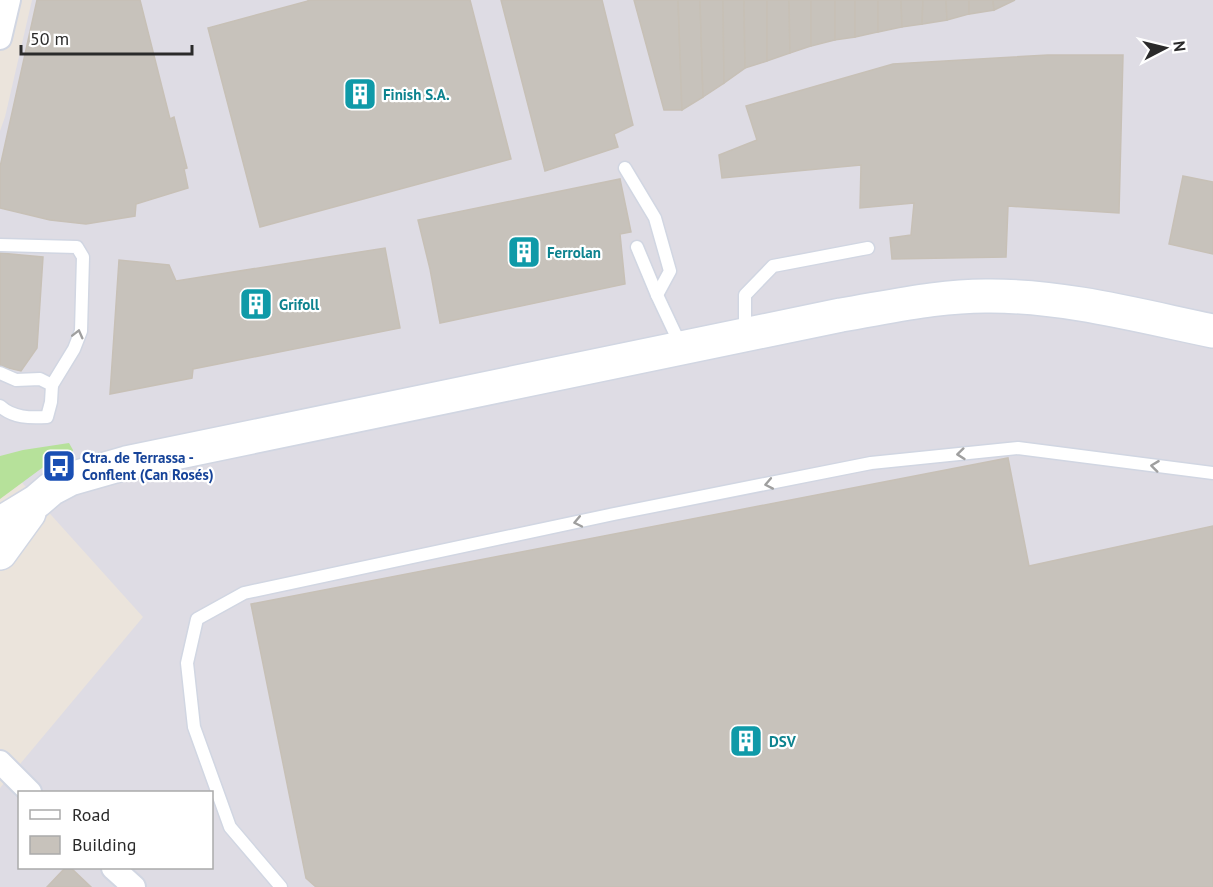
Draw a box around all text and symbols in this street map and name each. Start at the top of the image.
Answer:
scale bar [21,18,192,56]
north arrow [1135,18,1195,78]
text: 50 m [30,27,69,50]
text: N [1169,40,1190,53]
building icon: Finish S.A. [342,76,378,112]
place label: Finish S.A. [383,85,450,104]
building icon: Ferrolan [506,234,542,270]
place label: Ferrolan [547,243,601,262]
building icon: Grifoll [238,286,274,322]
place label: Grifoll [279,295,320,314]
one-way arrow [71,329,84,339]
one-way arrow [957,447,966,460]
bus stop icon: Ctra. de Terrassa - Conflent (Can Rosés) [41,448,77,484]
place label: Ctra. de Terrassa - Conflent (Can Rosés) [82,448,214,484]
one-way arrow [1150,460,1160,473]
one-way arrow [764,477,774,490]
one-way arrow [573,515,583,528]
building icon: DSV [728,723,764,759]
place label: DSV [769,732,797,751]
legend [18,791,213,869]
text: Road [72,803,110,826]
text: Building [72,833,136,856]

